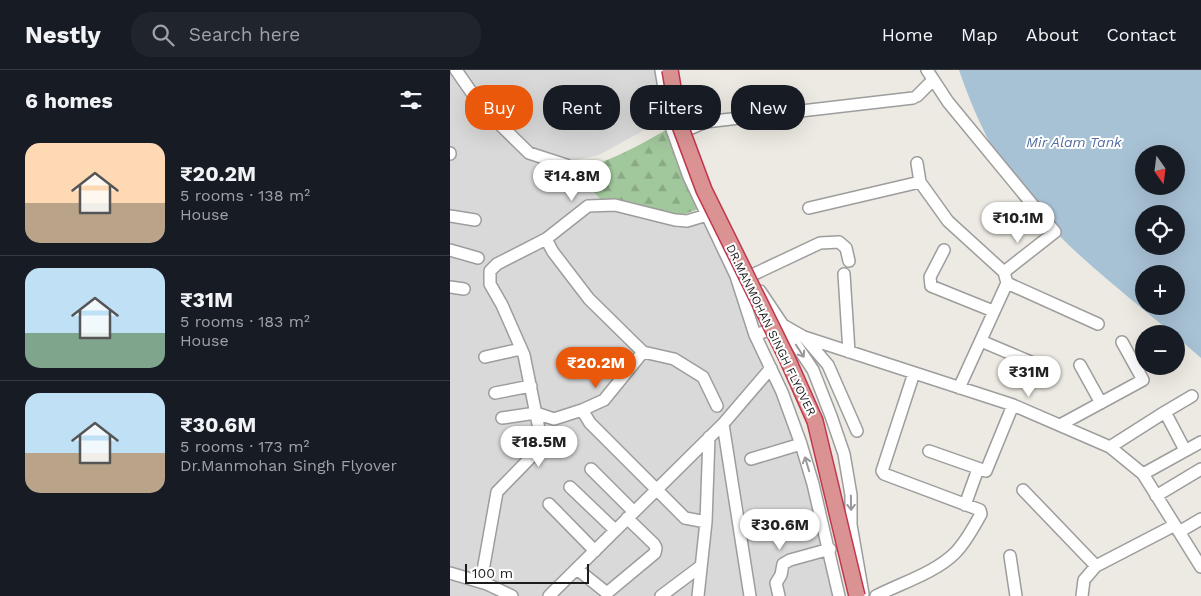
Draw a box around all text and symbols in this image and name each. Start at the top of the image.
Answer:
search box [131,12,481,57]
text: Nestly [25,21,101,49]
icon: search [149,21,177,49]
text: Search here [189,23,300,46]
text: Home [882,24,933,45]
text: Map [961,24,998,45]
text: About [1026,24,1078,45]
text: Contact [1106,24,1176,45]
chip: Buy [465,85,533,130]
chip: Rent [543,85,620,130]
chip: Filters [630,85,721,130]
chip: New [731,85,805,130]
icon: filters [397,86,425,114]
text: 6 homes [25,88,113,113]
water label: Mir Alam Tank [1026,134,1122,150]
north arrow [1135,145,1185,195]
map controls [1135,145,1185,375]
pin: ₹14.8M [531,160,613,202]
text: ₹20.2M [180,161,256,186]
icon: home [65,163,125,223]
text: ₹14.8M [544,166,600,185]
text: 5 rooms · 138 m² [180,186,310,205]
pin: ₹10.1M [977,202,1059,244]
text: House [180,205,229,224]
button: locate [1135,205,1185,255]
text: ₹10.1M [992,208,1044,227]
street label: DR.MANMOHAN SINGH FLYOVER [723,242,819,418]
button: + [1135,265,1185,315]
text: ₹31M [180,287,233,312]
icon: home [65,288,125,348]
text: 5 rooms · 183 m² [180,312,310,331]
button: − [1135,325,1185,375]
text: House [180,331,229,350]
one-way arrow [795,344,805,358]
pin: ₹20.2M [555,346,637,389]
text: ₹20.2M [567,353,625,372]
pin: ₹31M [999,356,1059,398]
text: ₹31M [1009,362,1049,381]
text: ₹30.6M [180,412,256,437]
icon: home [65,413,125,473]
pin: ₹18.5M [498,426,580,468]
text: ₹18.5M [511,432,567,451]
text: 5 rooms · 173 m² [180,437,309,456]
text: Dr.Manmohan Singh Flyover [180,456,397,475]
one-way arrow [802,456,812,472]
one-way arrow [846,495,856,511]
pin: ₹30.6M [739,508,821,551]
text: ₹30.6M [751,515,809,534]
scale bar [465,561,589,584]
text: 100 m [472,565,513,581]

